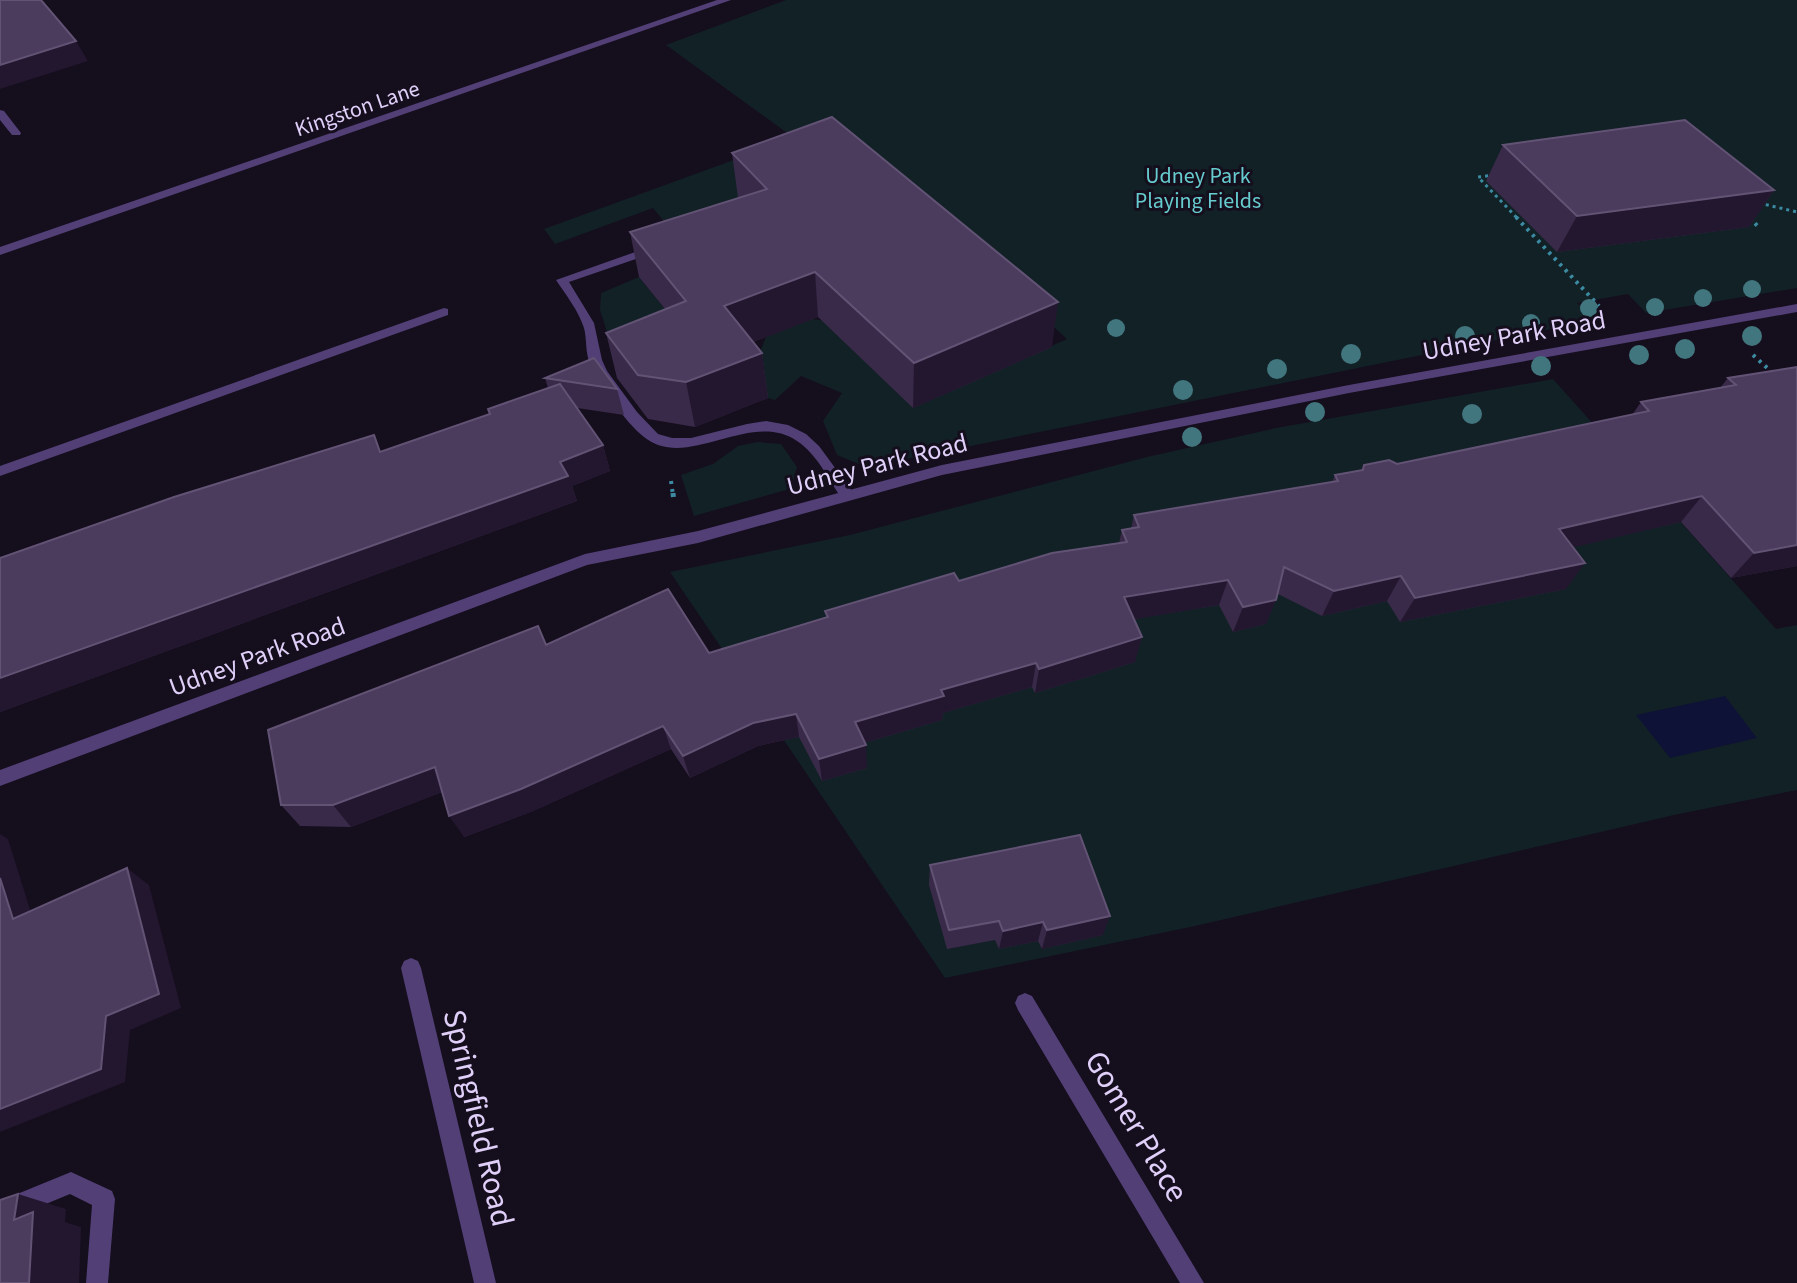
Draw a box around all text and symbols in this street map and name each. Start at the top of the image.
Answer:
street label: Kingston Lane [291,73,424,145]
park label: Udney Park Playing Fields [1135,160,1261,217]
street label: Udney Park Road [1420,301,1609,370]
street label: Udney Park Road [783,424,972,505]
street label: Udney Park Road [164,607,351,706]
street label: Springfield Road [431,1005,525,1231]
street label: Gomer Place [1073,1042,1199,1211]

